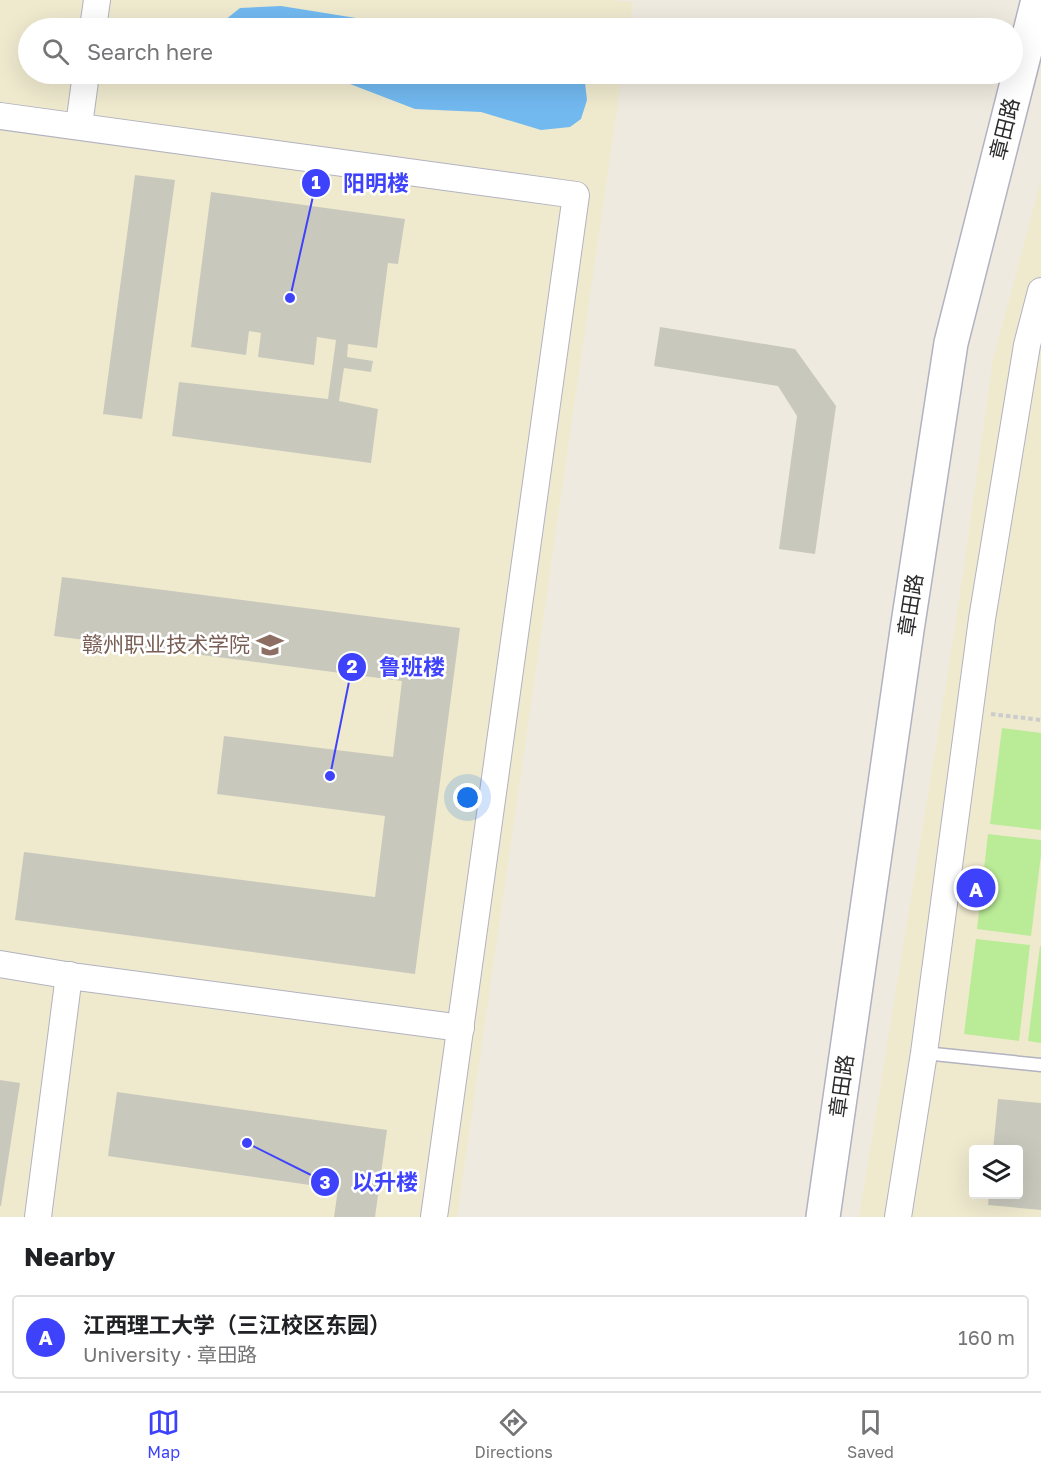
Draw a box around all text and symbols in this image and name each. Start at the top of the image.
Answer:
search box [18,18,1023,84]
icon: search [39,35,72,68]
text: Search here [87,38,213,65]
street label: 章田路 [984,95,1024,162]
callout: 阳明楼 [301,163,421,203]
text: 阳明楼 [343,169,409,196]
text: 1 [311,171,321,193]
street label: 章田路 [892,572,928,638]
school or university icon: 赣州职业技术学院 [255,630,285,660]
place label: 赣州职业技术学院 [82,631,250,657]
callout: 鲁班楼 [337,647,457,687]
text: 鲁班楼 [379,653,445,680]
text: 2 [347,655,358,677]
your location [453,783,482,812]
pin: A [956,866,996,910]
street label: 章田路 [824,1053,858,1119]
map controls [969,1145,1023,1199]
button: layers [969,1145,1023,1199]
callout: 以升楼 [310,1162,430,1202]
text: 以升楼 [352,1168,418,1195]
text: 3 [320,1171,331,1193]
text: Nearby [24,1241,115,1272]
text: 江西理工大学（三江校区东园） [83,1311,391,1338]
text: A [38,1325,53,1349]
text: 160 m [958,1325,1015,1349]
text: University · 章田路 [83,1342,257,1366]
tab: Map [147,1406,180,1462]
tab: Directions [475,1406,553,1462]
tab: Saved [847,1406,894,1462]

